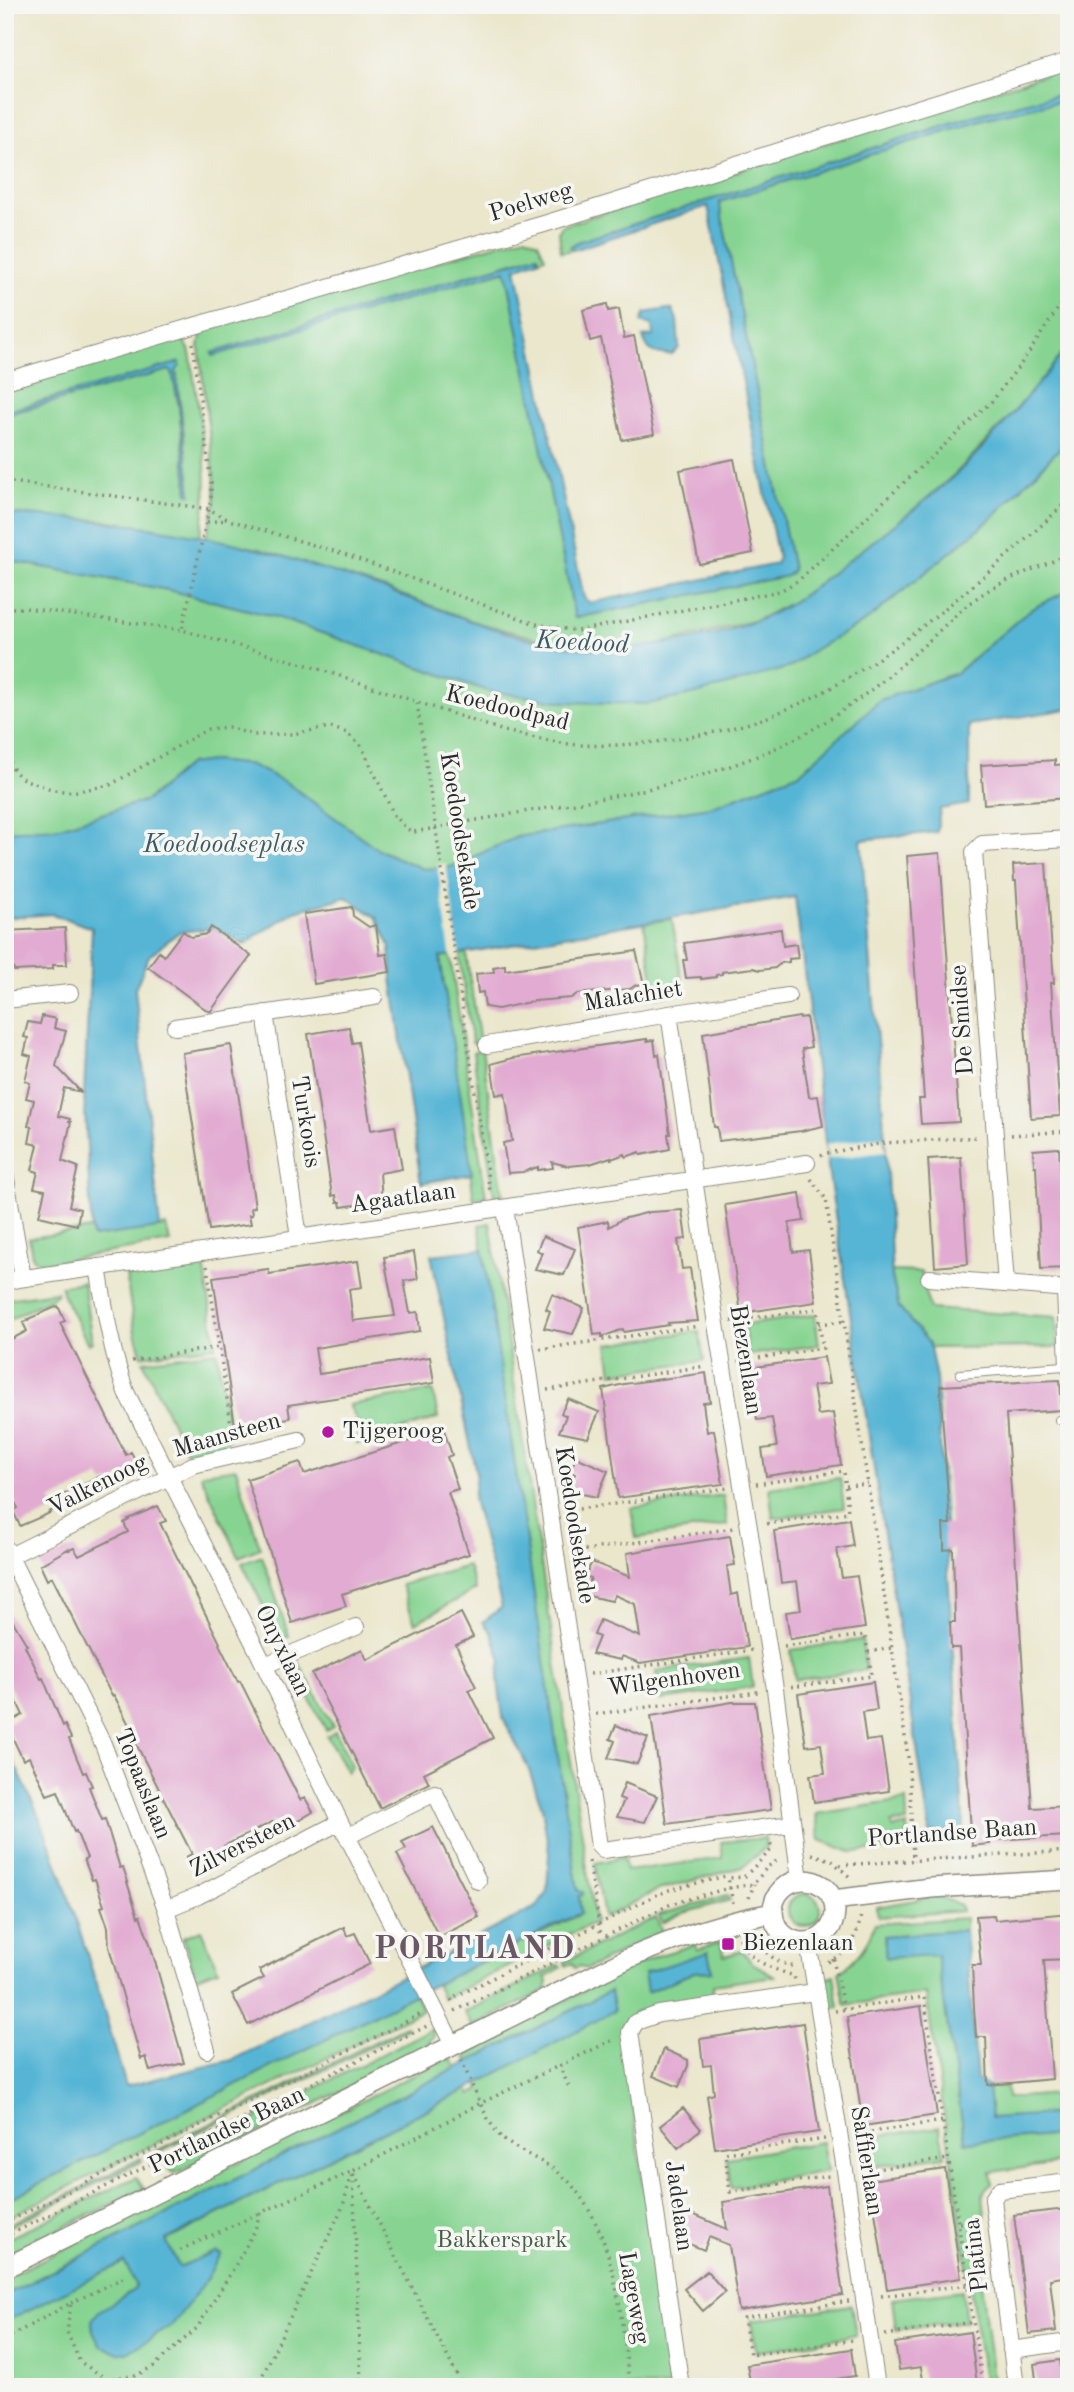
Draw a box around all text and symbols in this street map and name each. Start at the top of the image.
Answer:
street label: Poelweg [486,179,576,227]
water label: Koedood [533,628,630,658]
street label: Koedoodpad [443,682,571,736]
street label: Koedoodsekade [435,750,483,912]
water label: Koedoodseplas [142,832,305,858]
street label: De Smidse [947,964,979,1076]
street label: Malachiet [582,977,684,1017]
street label: Turkoois [286,1074,324,1170]
street label: Agaatlaan [349,1180,457,1218]
street label: Biezenlaan [724,1303,766,1417]
street label: Maansteen [171,1409,284,1463]
place label: Tijgeroog [342,1420,444,1444]
marker: Tijgeroog [320,1424,336,1440]
street label: Koedoodsekade [550,1444,598,1606]
street label: Valkenoog [44,1451,152,1521]
street label: Onyxlaan [250,1602,314,1700]
street label: Wilgenhoven [606,1659,742,1701]
street label: Topaaslaan [109,1725,175,1843]
street label: Zilversteen [186,1809,300,1883]
street label: Portlandse Baan [866,1816,1038,1852]
place label: Biezenlaan [742,1932,854,1956]
district label: PORTLAND [374,1934,576,1966]
marker: Biezenlaan [720,1936,736,1952]
street label: Portlandse Baan [145,2083,309,2179]
street label: Saffierlaan [845,2104,887,2218]
street label: Jadelaan [660,2159,696,2253]
street label: Platina [961,2216,993,2293]
park label: Bakkerspark [436,2229,568,2253]
street label: Lageweg [613,2250,653,2346]

